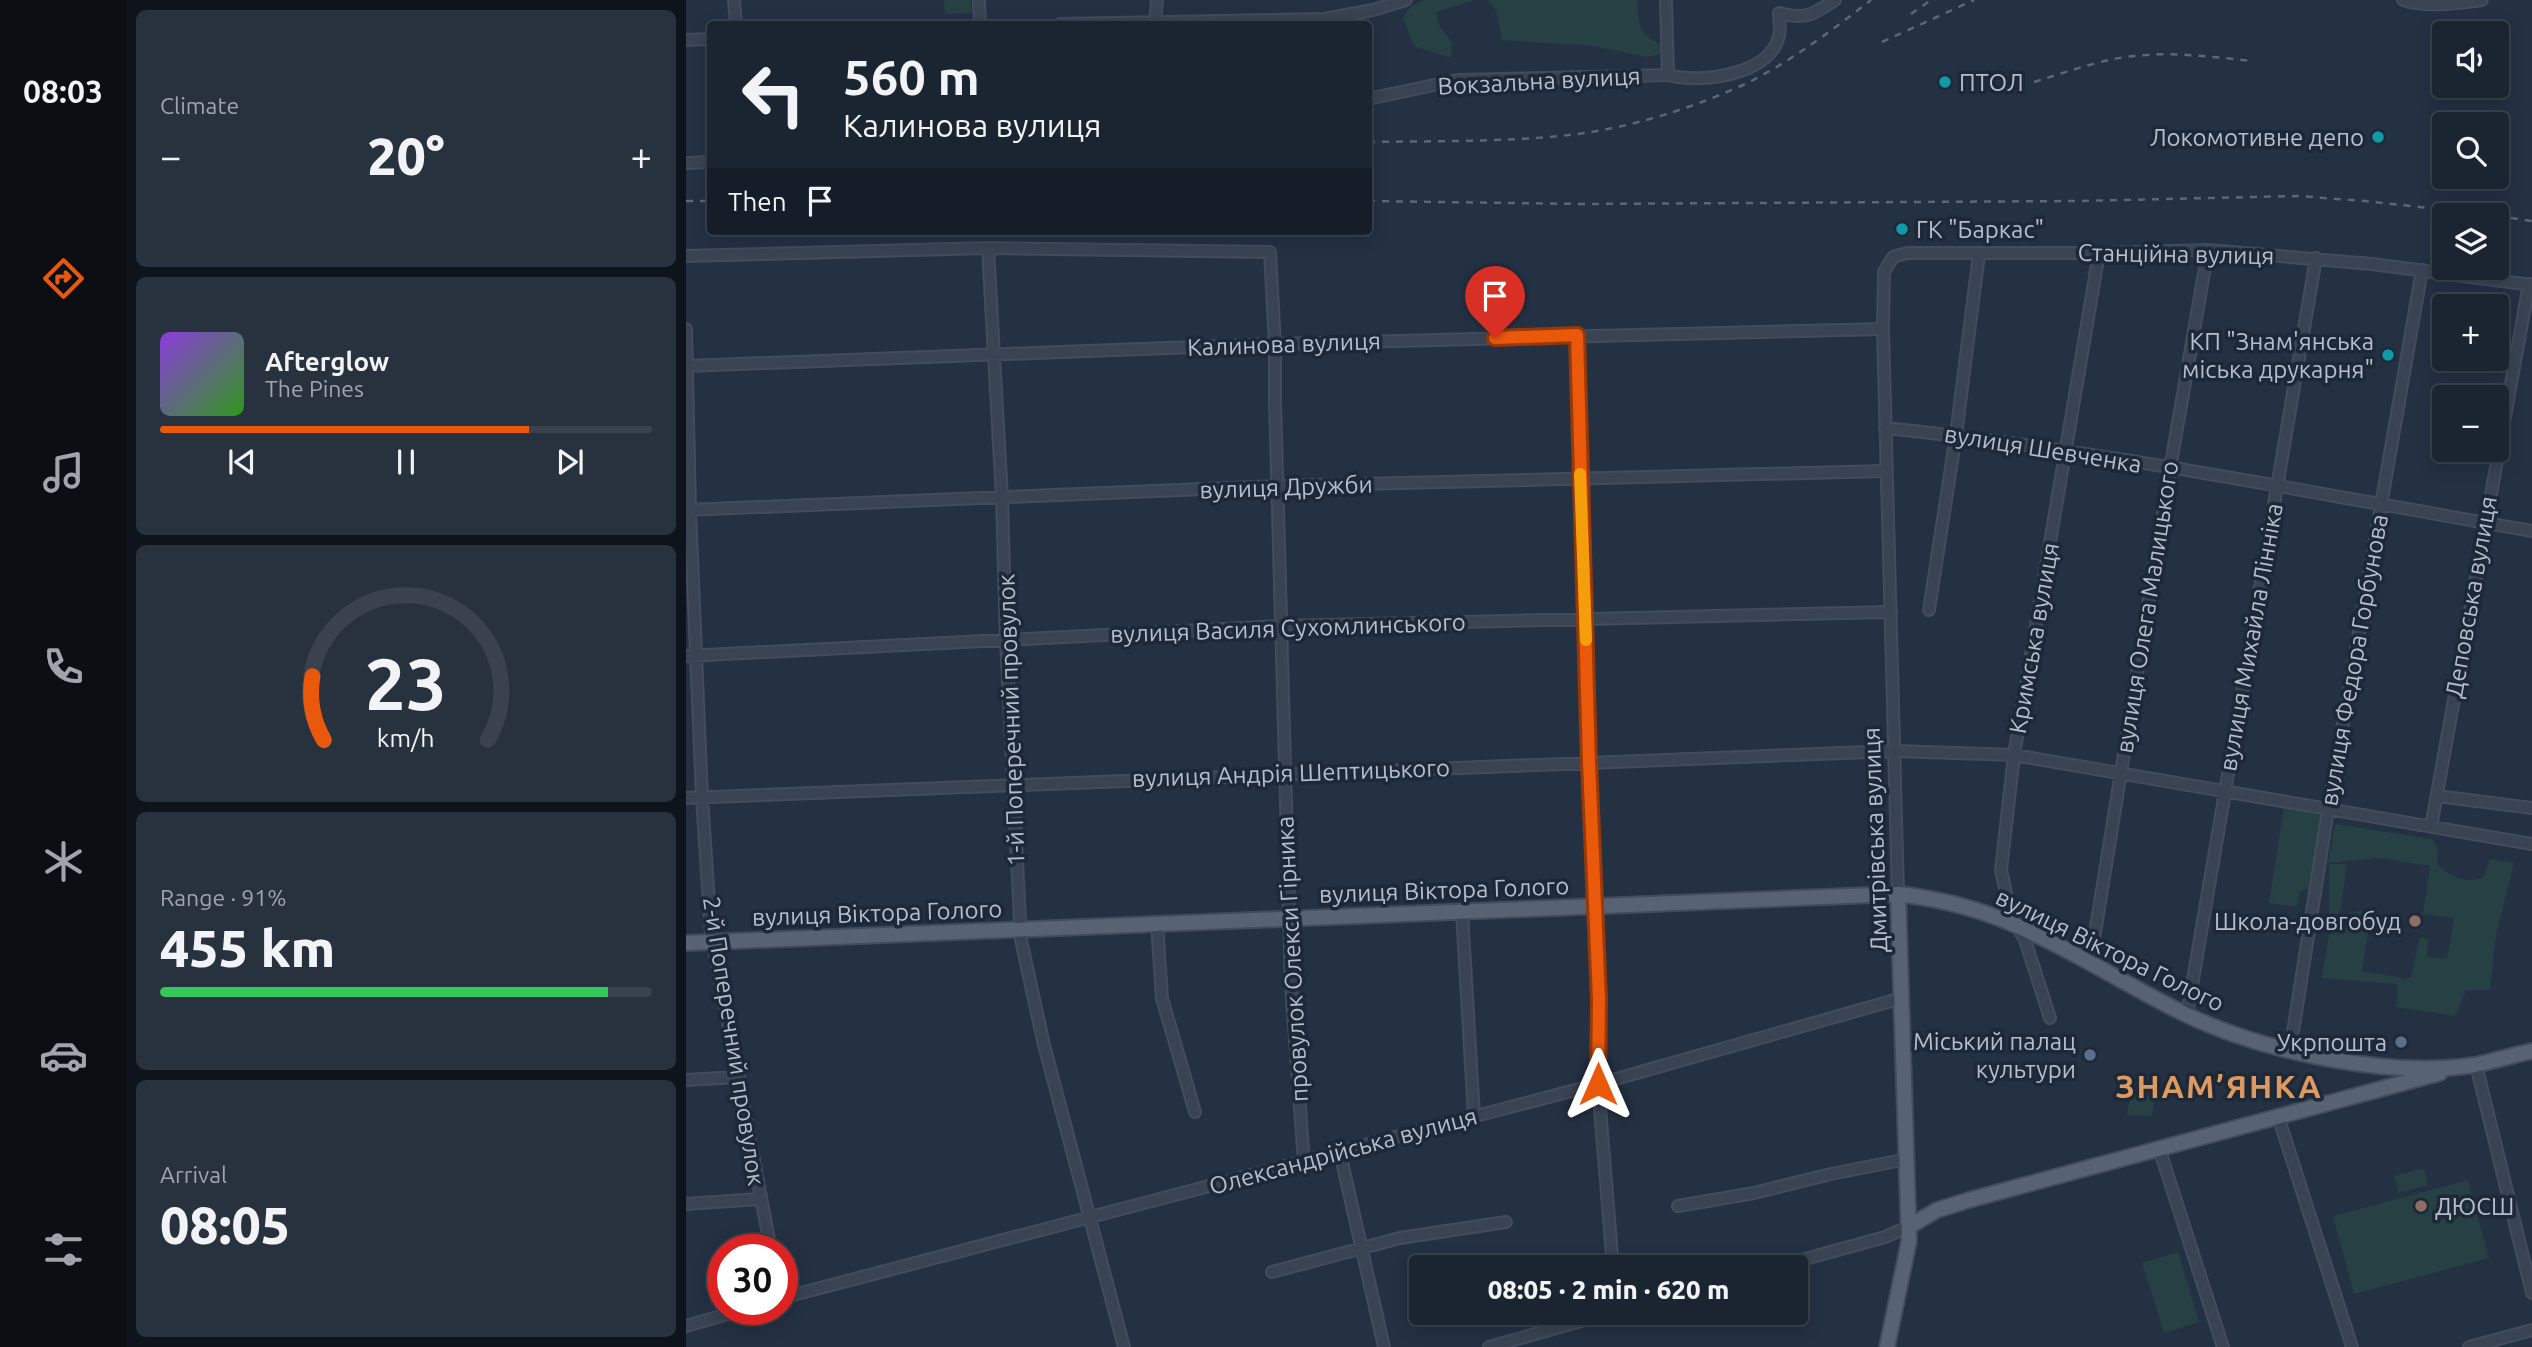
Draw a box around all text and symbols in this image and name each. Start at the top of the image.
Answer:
map controls [2432,21,2509,462]
button: sound [2432,21,2509,98]
icon: left [728,49,819,140]
text: 560 m [843,49,980,104]
street label: Вокзальна вулиця [1437,62,1641,100]
place label: ПТОЛ [1959,69,2024,96]
text: 08:03 [23,73,103,109]
marker: ПТОЛ [1937,74,1953,90]
text: Climate [160,93,239,118]
text: Калинова вулиця [843,107,1101,143]
button: search [2432,112,2509,189]
place label: Локомотивне депо [2150,124,2364,151]
text: 20° [367,127,445,185]
marker: Локомотивне депо [2370,129,2386,145]
text: − [160,135,181,177]
text: + [631,135,652,177]
icon: arrive [801,182,839,220]
text: Then [728,187,787,216]
button: layers [2432,203,2509,280]
place label: ГК "Баркас" [1916,216,2044,243]
marker: ГК "Баркас" [1894,221,1910,237]
street label: Станційна вулиця [2077,239,2275,269]
icon: directions [39,254,88,303]
pin [1465,266,1525,338]
icon: arrive [1476,277,1514,315]
button: + [2432,294,2509,371]
street label: Калинова вулиця [1187,327,1381,361]
place label: КП "Знам'янська міська друкарня" [2182,328,2374,383]
text: Afterglow [265,347,389,376]
marker: КП "Знам'янська міська друкарня" [2380,347,2396,363]
text: The Pines [265,376,364,401]
button: − [2432,385,2509,462]
street label: вулиця Шевченка [1942,420,2144,478]
icon: previous [223,443,261,481]
icon: pause [387,443,425,481]
icon: next [551,443,589,481]
icon: music [39,448,88,497]
street label: вулиця Олега Малицького [2111,459,2183,755]
street label: вулиця Дружби [1199,470,1373,504]
street label: Деповська вулиця [2440,494,2502,700]
street label: вулиця Михайла Лінніка [2214,501,2288,773]
street label: вулиця Федора Горбунова [2315,512,2393,808]
street label: Кримська вулиця [2004,540,2064,736]
street label: 1-й Поперечний провулок [992,573,1030,867]
street label: вулиця Василя Сухомлинського [1110,608,1466,648]
icon: phone [39,642,88,691]
text: 23 [365,642,447,724]
text: km/h [377,723,435,751]
street label: Дмитрівська вулиця [1858,727,1892,953]
street label: вулиця Андрія Шептицького [1132,754,1450,792]
street label: провулок Олекси Гірника [1271,815,1313,1103]
icon: climate [39,837,88,886]
street label: вулиця Віктора Голого [1318,872,1570,908]
street label: вулиця Віктора Голого [1992,883,2228,1017]
text: Range · 91% [160,885,287,910]
street label: 2-й Поперечний провулок [698,895,770,1187]
street label: вулиця Віктора Голого [751,895,1003,931]
place label: Школа-довгобуд [2214,908,2401,935]
marker: Школа-довгобуд [2407,913,2423,929]
text: 455 km [160,919,335,977]
place label: Міський палац культури [1913,1028,2076,1083]
place label: Укрпошта [2277,1029,2387,1056]
icon: car [39,1031,88,1080]
marker: Укрпошта [2393,1034,2409,1050]
position arrow [1561,1047,1635,1121]
marker: Міський палац культури [2082,1047,2098,1063]
district label: ЗНАМ’ЯНКА [2115,1068,2323,1104]
street label: Олександрійська вулиця [1206,1102,1480,1200]
text: Arrival [160,1162,227,1187]
place label: ДЮСШ [2435,1193,2514,1220]
text: 08:05 [160,1196,290,1254]
marker: ДЮСШ [2413,1198,2429,1214]
icon: filters [39,1225,88,1274]
speed limit sign: 30 [707,1234,798,1325]
text: 08:05 · 2 min · 620 m [1488,1275,1729,1304]

